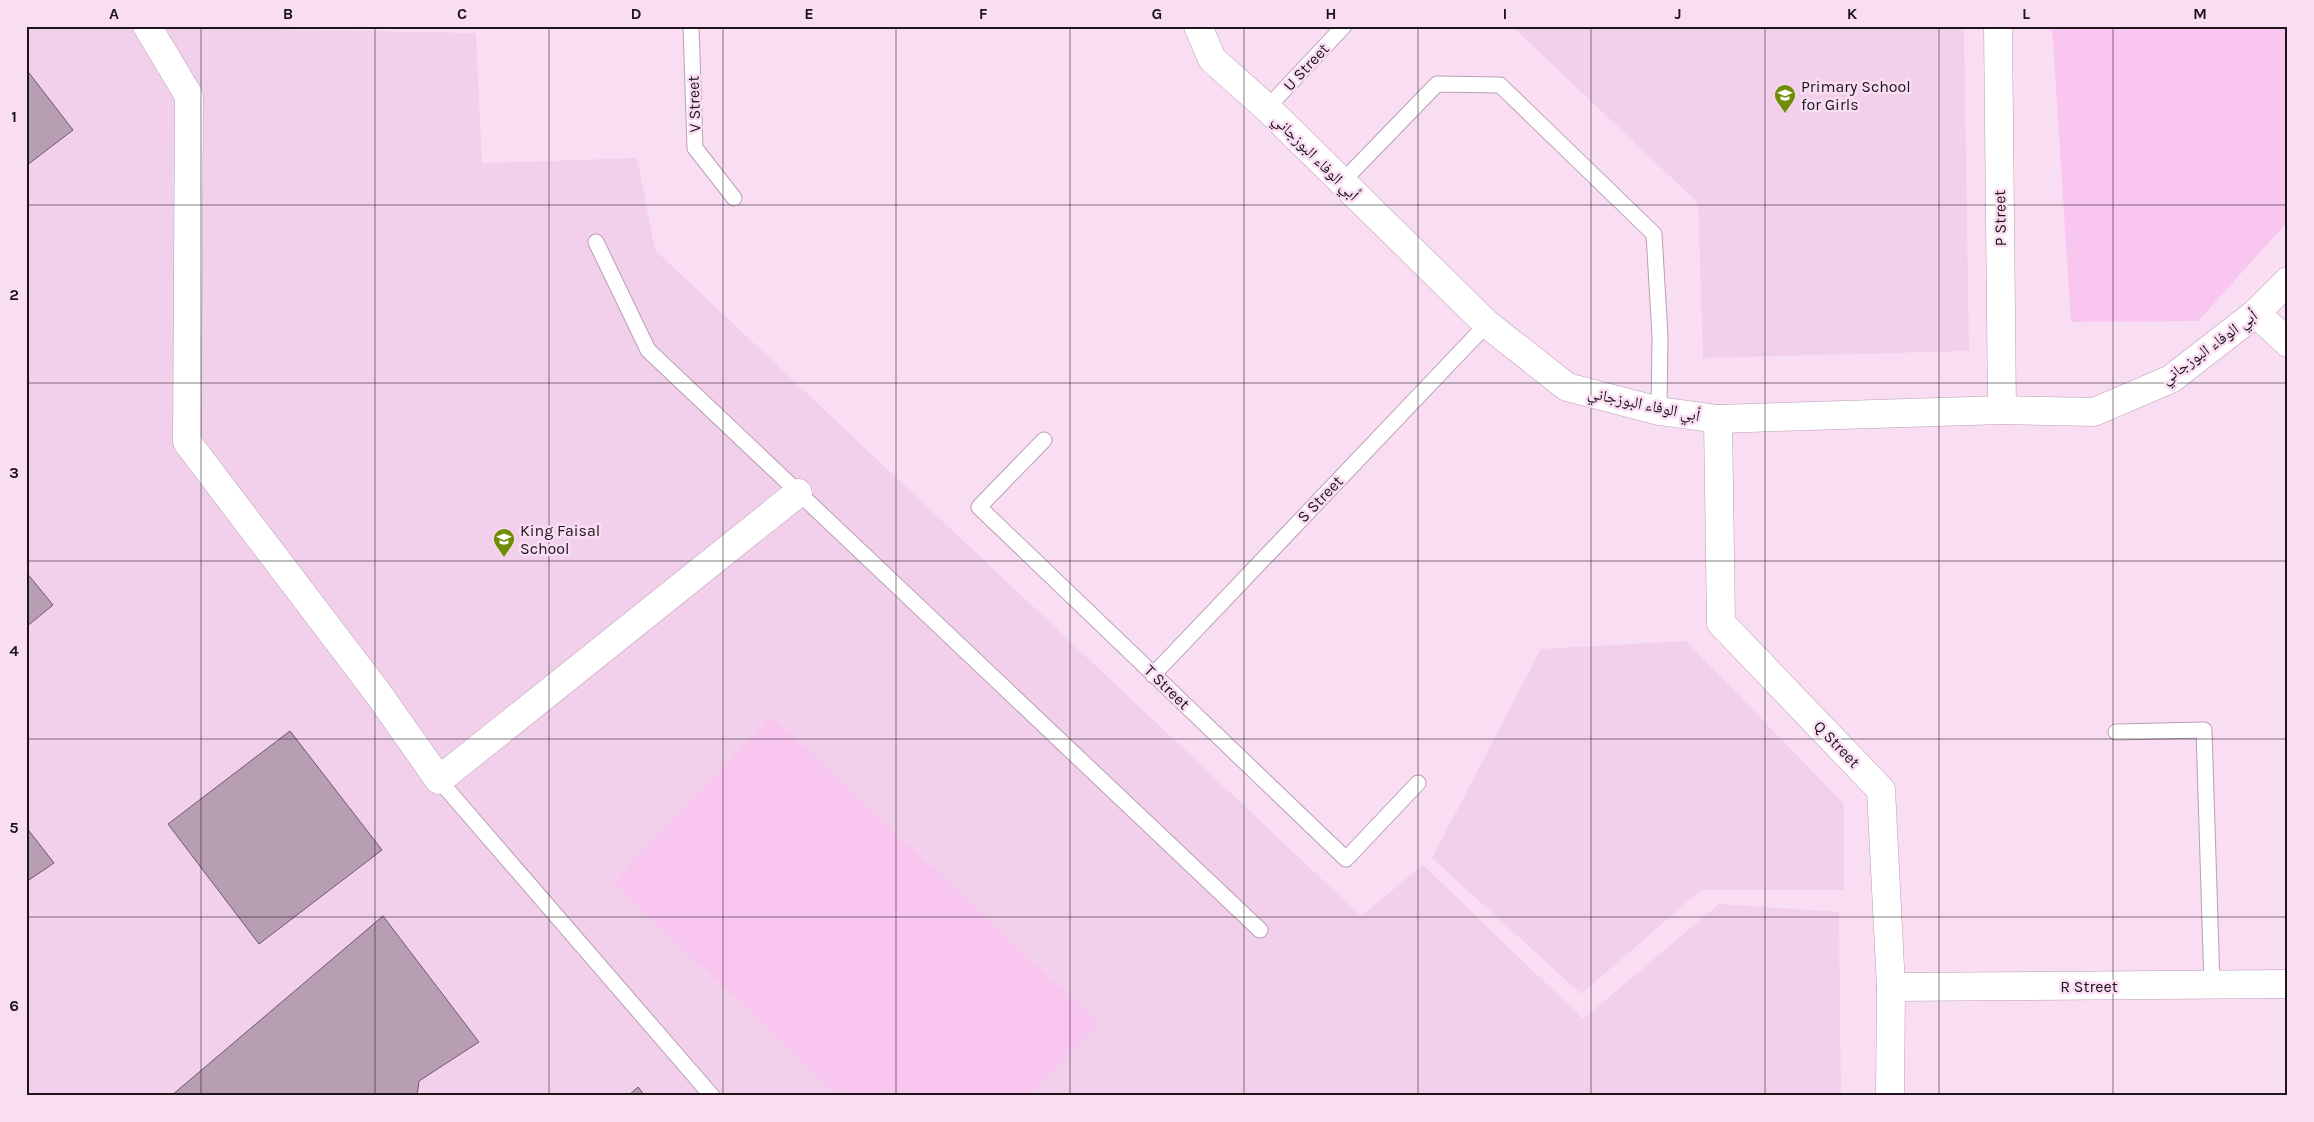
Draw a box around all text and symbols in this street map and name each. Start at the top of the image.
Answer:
text: A [109,4,119,23]
text: B [283,4,293,23]
text: C [457,4,467,23]
text: D [631,4,642,23]
text: E [804,4,814,23]
text: F [979,4,988,23]
text: G [1152,4,1162,23]
text: H [1325,4,1337,23]
text: I [1503,4,1507,23]
text: J [1674,4,1682,23]
text: K [1847,4,1858,23]
text: L [2022,4,2030,23]
text: M [2193,4,2207,23]
street label: U Street [1279,39,1333,95]
street label: V Street [684,75,704,133]
place label: Primary School for Girls [1801,77,1911,114]
school or university icon: Primary School for Girls [1773,83,1797,114]
text: 1 [11,107,17,126]
street label: أبي الوفاء البوزجاني [1267,110,1363,206]
street label: P Street [1990,190,2010,246]
text: 2 [9,285,19,304]
street label: أبي الوفاء البوزجاني [2157,306,2263,391]
street label: أبي الوفاء البوزجاني [1585,383,1702,428]
text: 3 [9,463,19,482]
street label: S Street [1293,472,1347,526]
place label: King Faisal School [520,521,600,558]
school or university icon: King Faisal School [492,527,516,558]
text: 4 [9,641,19,660]
street label: T Street [1140,661,1194,713]
street label: Q Street [1810,716,1864,772]
text: 5 [9,818,19,837]
street label: R Street [2060,977,2118,996]
text: 6 [9,996,19,1015]

